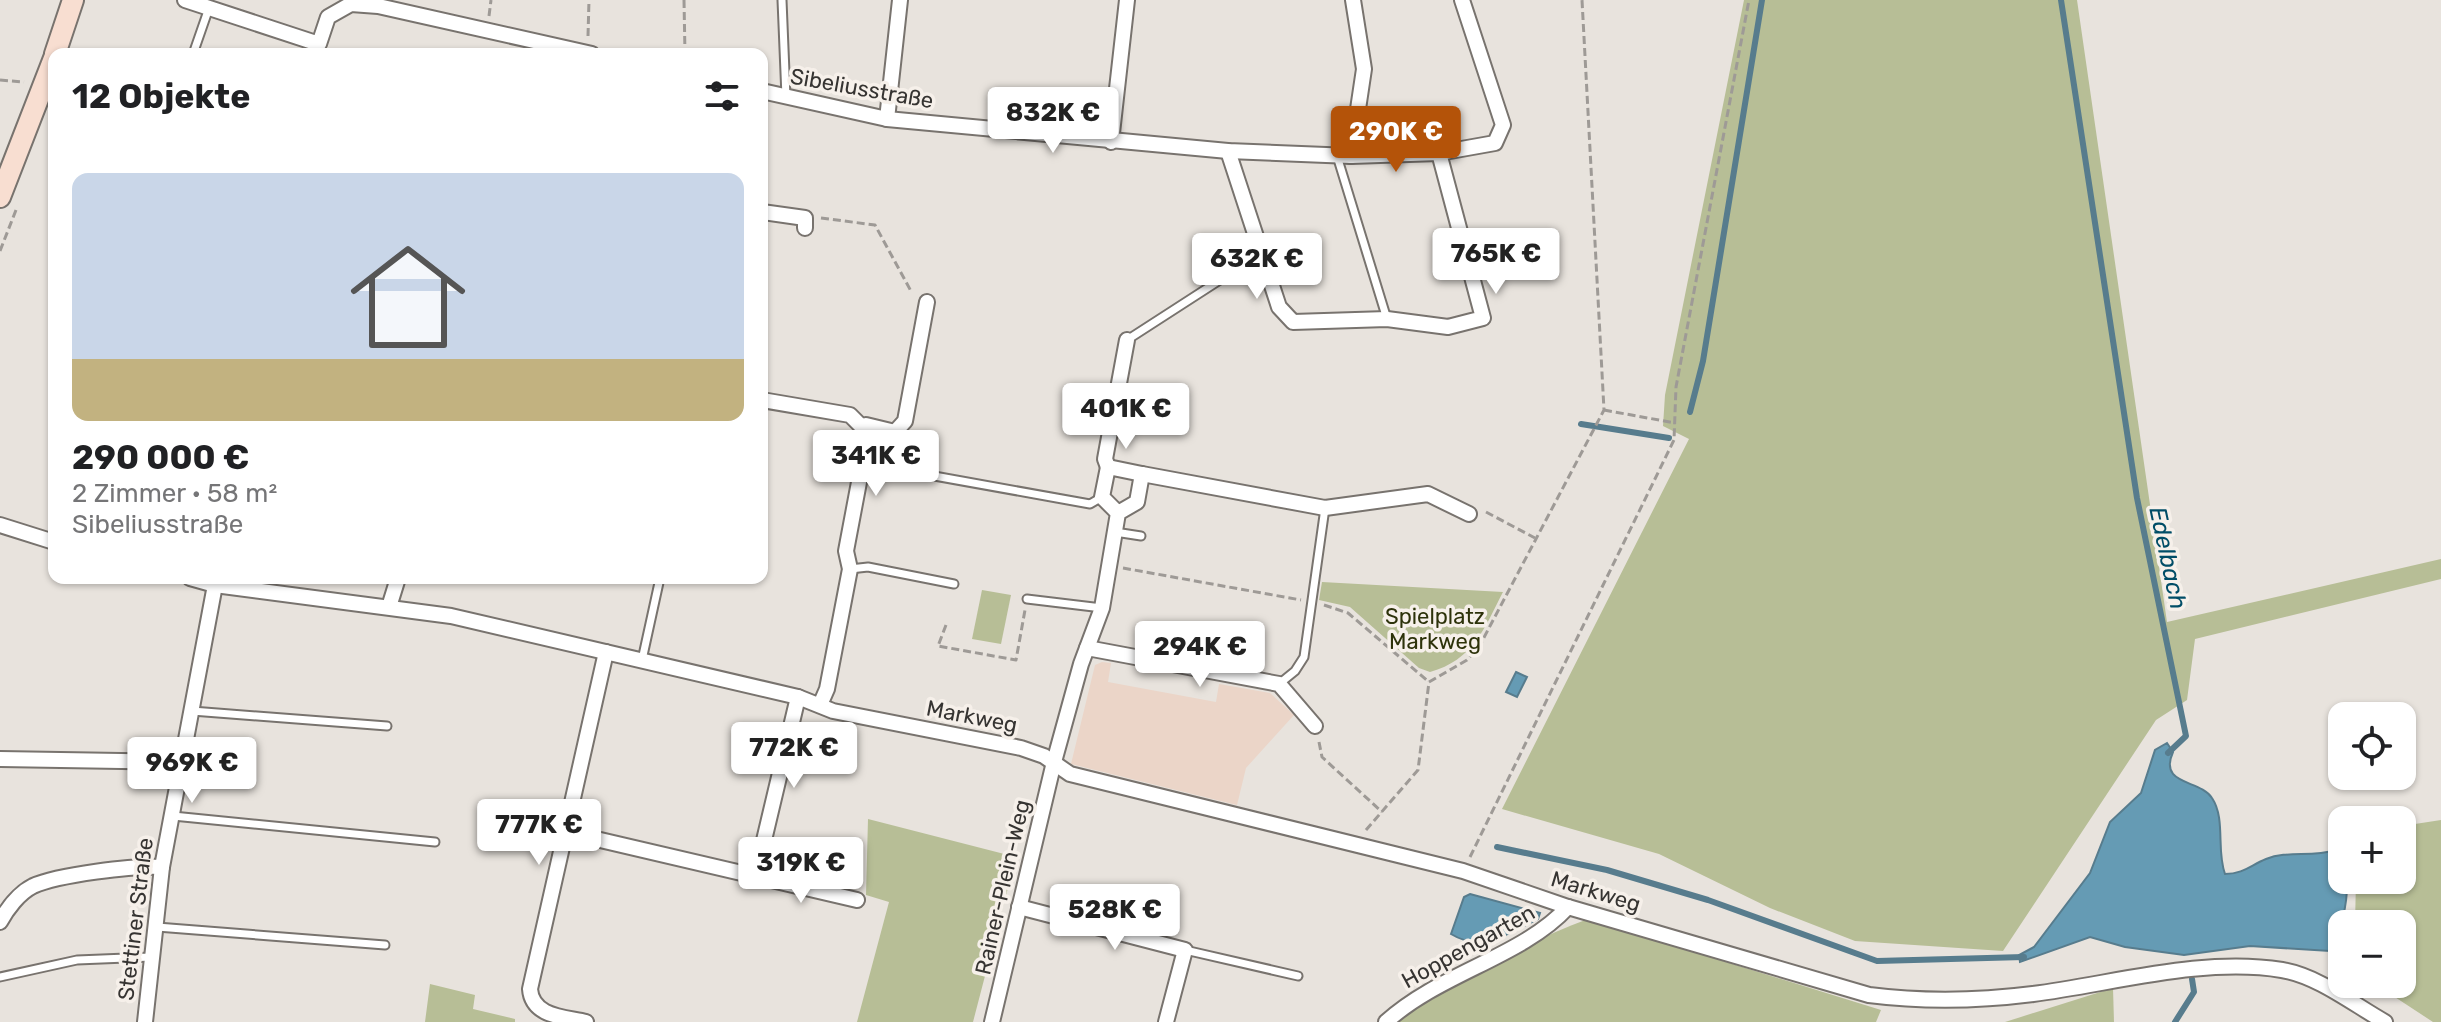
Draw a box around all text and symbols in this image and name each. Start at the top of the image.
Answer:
street label: Sibeliusstraße [788,63,936,114]
icon: filters [700,74,744,118]
text: 12 Objekte [72,76,250,117]
pin: 832K € [988,87,1118,155]
text: 832K € [1006,97,1100,128]
pin: 290K € [1331,106,1461,174]
text: 290K € [1349,116,1443,147]
icon: home [336,225,480,369]
pin: 765K € [1431,228,1561,296]
pin: 632K € [1192,233,1322,301]
text: 765K € [1450,238,1542,269]
text: 632K € [1210,243,1304,274]
pin: 401K € [1061,383,1191,451]
text: 401K € [1080,393,1172,424]
pin: 341K € [811,430,941,498]
text: 290 000 € [72,437,250,478]
text: 341K € [831,440,921,471]
text: 2 Zimmer · 58 m² [72,478,277,509]
water label: Edelbach [2143,504,2193,612]
text: Sibeliusstraße [72,509,243,540]
park label: Spielplatz Markweg [1385,603,1485,655]
pin: 294K € [1135,621,1265,689]
text: 294K € [1153,631,1247,662]
street label: Markweg [924,694,1020,739]
map controls [2328,702,2416,998]
button: locate [2328,702,2416,790]
pin: 772K € [729,722,859,790]
text: 772K € [749,732,839,763]
pin: 969K € [127,737,257,805]
text: 969K € [145,747,239,778]
street label: Rainer-Plein-Weg [969,797,1036,977]
pin: 777K € [474,799,604,867]
button: + [2328,806,2416,894]
text: 777K € [495,809,583,840]
street label: Stettiner Straße [112,836,159,1002]
pin: 319K € [736,837,866,905]
text: 319K € [756,847,846,878]
street label: Markweg [1548,865,1644,918]
pin: 528K € [1050,884,1180,952]
text: 528K € [1068,894,1162,925]
street label: Hoppengarten [1397,899,1540,994]
button: − [2328,910,2416,998]

